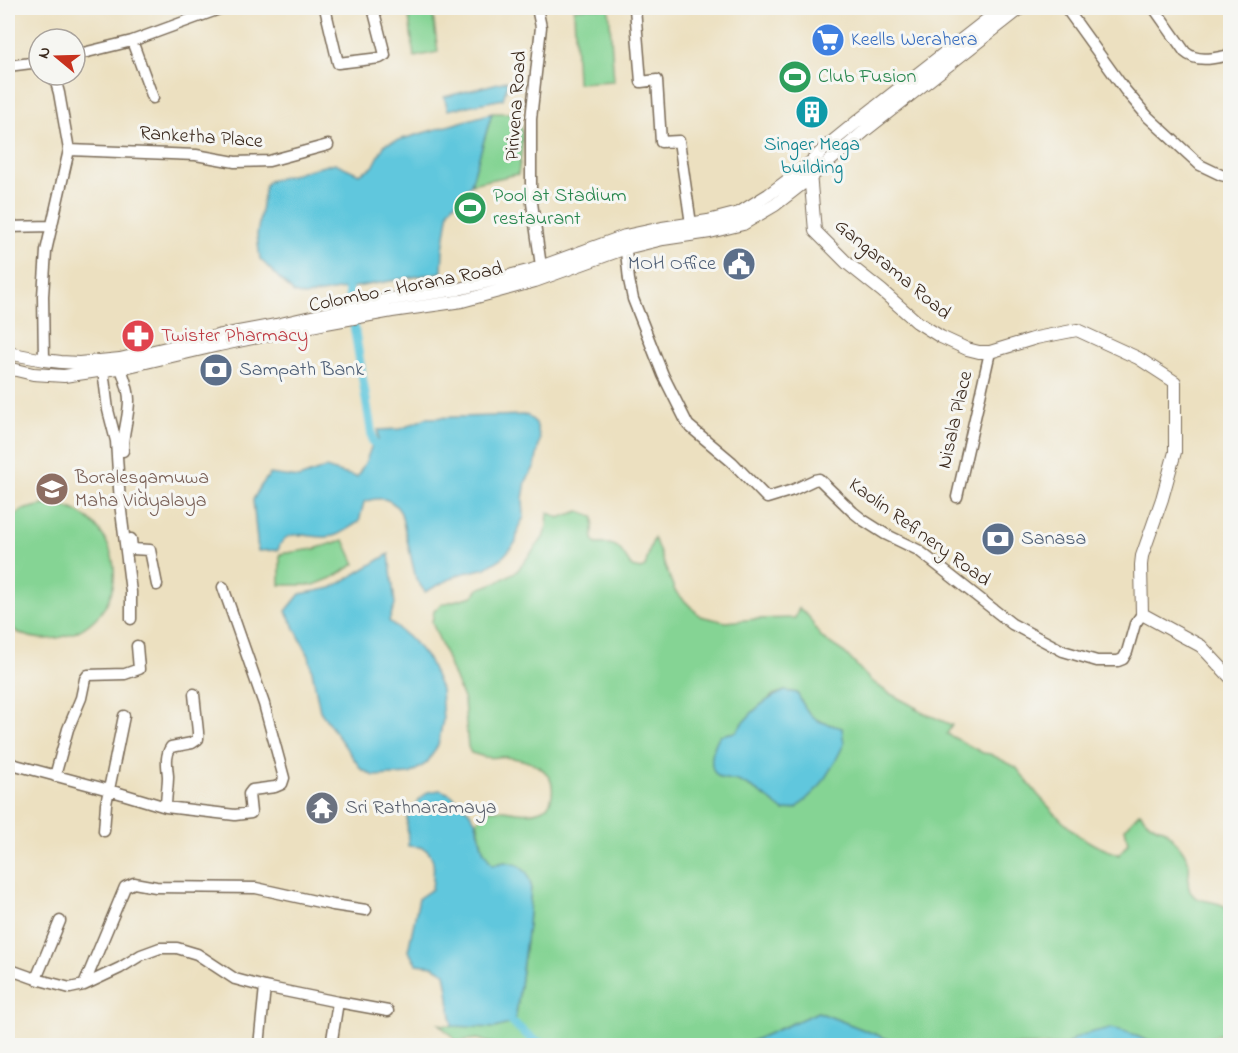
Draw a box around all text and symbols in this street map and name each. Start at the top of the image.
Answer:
supermarket icon: Keells Werahera [810,22,846,58]
place label: Keells Werahera [851,26,977,55]
north arrow [27,27,87,87]
text: N [32,44,58,62]
street label: Pirivena Road [499,50,535,162]
sports icon: Club Fusion [777,59,813,95]
place label: Club Fusion [818,63,916,92]
building icon: Singer Mega building [794,94,830,130]
street label: Ranketha Place [138,119,264,157]
place label: Singer Mega building [764,131,860,184]
place label: Pool at Stadium restaurant [493,182,627,234]
sports icon: Pool at Stadium restaurant [452,190,488,226]
street label: Gangarama Road [827,212,957,328]
public building icon: MOH Office [721,246,757,282]
place label: MOH Office [628,250,716,279]
street label: Colombo - Horana Road [307,255,505,321]
pharmacy icon: Twister Pharmacy [120,318,156,354]
place label: Twister Pharmacy [161,322,308,351]
bank icon: Sampath Bank [198,352,234,388]
place label: Sampath Bank [239,356,364,385]
street label: Nisala Place [931,368,981,472]
place label: Boralesgamuwa Maha Vidyalaya [74,464,209,516]
school or university icon: Boralesgamuwa Maha Vidyalaya [34,471,70,507]
street label: Kaolin Refinery Road [842,471,996,595]
bank icon: Sanasa [980,521,1016,557]
place label: Sanasa [1021,525,1086,554]
temple icon: Sri Rathnaramaya [304,790,340,826]
place label: Sri Rathnaramaya [345,794,497,823]

